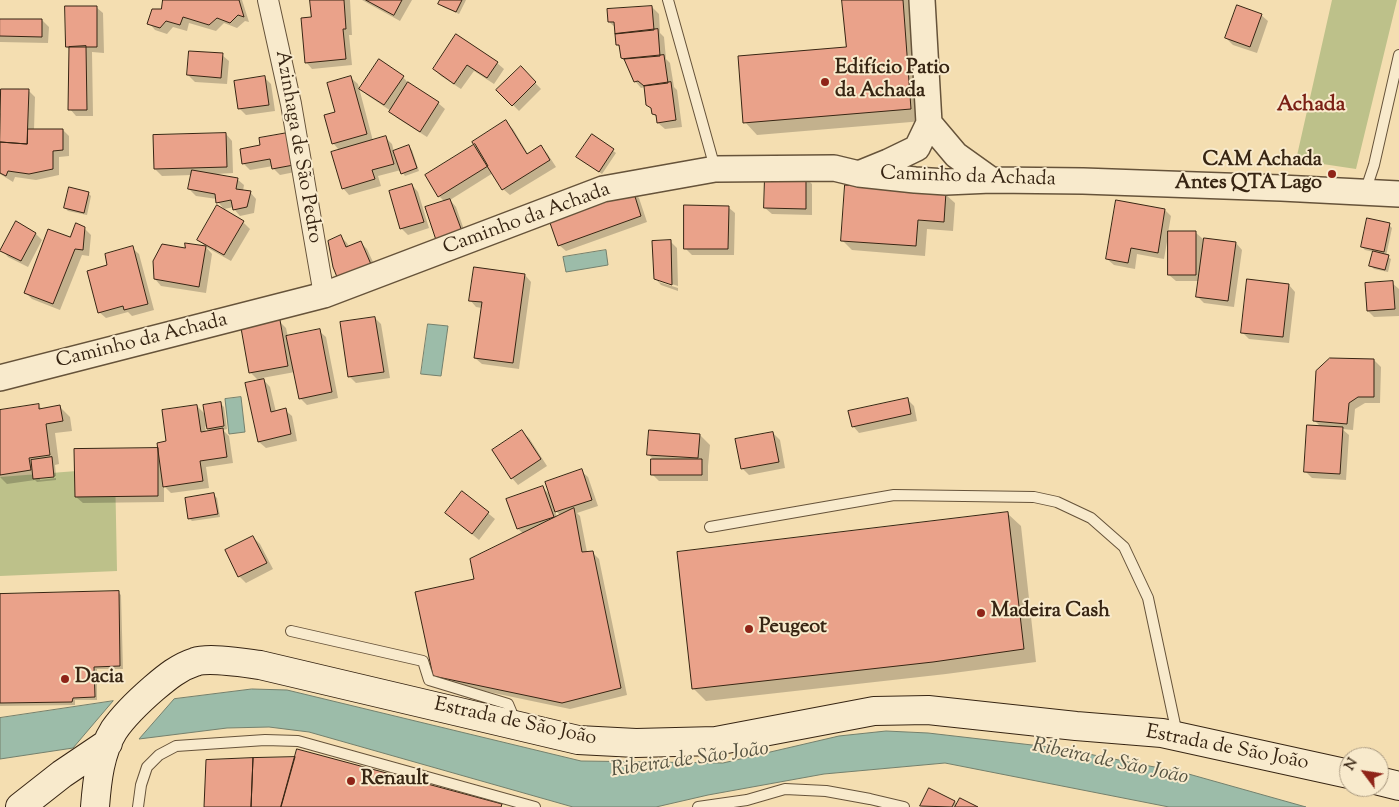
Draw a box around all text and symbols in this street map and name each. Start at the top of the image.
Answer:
street label: Azinhaga de São Pedro [268,49,326,245]
place label: Edifício Patio da Achada [835,58,950,105]
marker: Edifício Patio da Achada [819,76,831,88]
district label: Achada [1277,93,1345,119]
place label: CAM Achada Antes QTA Lago [1175,150,1322,197]
street label: Caminho da Achada [880,163,1056,193]
marker: CAM Achada Antes QTA Lago [1326,168,1338,180]
street label: Caminho da Achada [440,179,614,261]
street label: Caminho da Achada [54,309,230,375]
place label: Madeira Cash [991,601,1110,625]
marker: Madeira Cash [975,607,987,619]
place label: Peugeot [759,617,827,641]
marker: Peugeot [743,623,755,635]
place label: Dacia [75,667,124,691]
marker: Dacia [59,673,71,685]
street label: Estrada de São João [432,694,598,752]
street label: Estrada de São João [1144,721,1310,777]
water label: Ribeira de São João [1030,734,1190,792]
water label: Ribeira de São João [610,737,770,785]
north arrow [1339,747,1389,797]
text: N [1341,755,1363,775]
place label: Renault [361,769,429,793]
marker: Renault [345,775,357,787]

